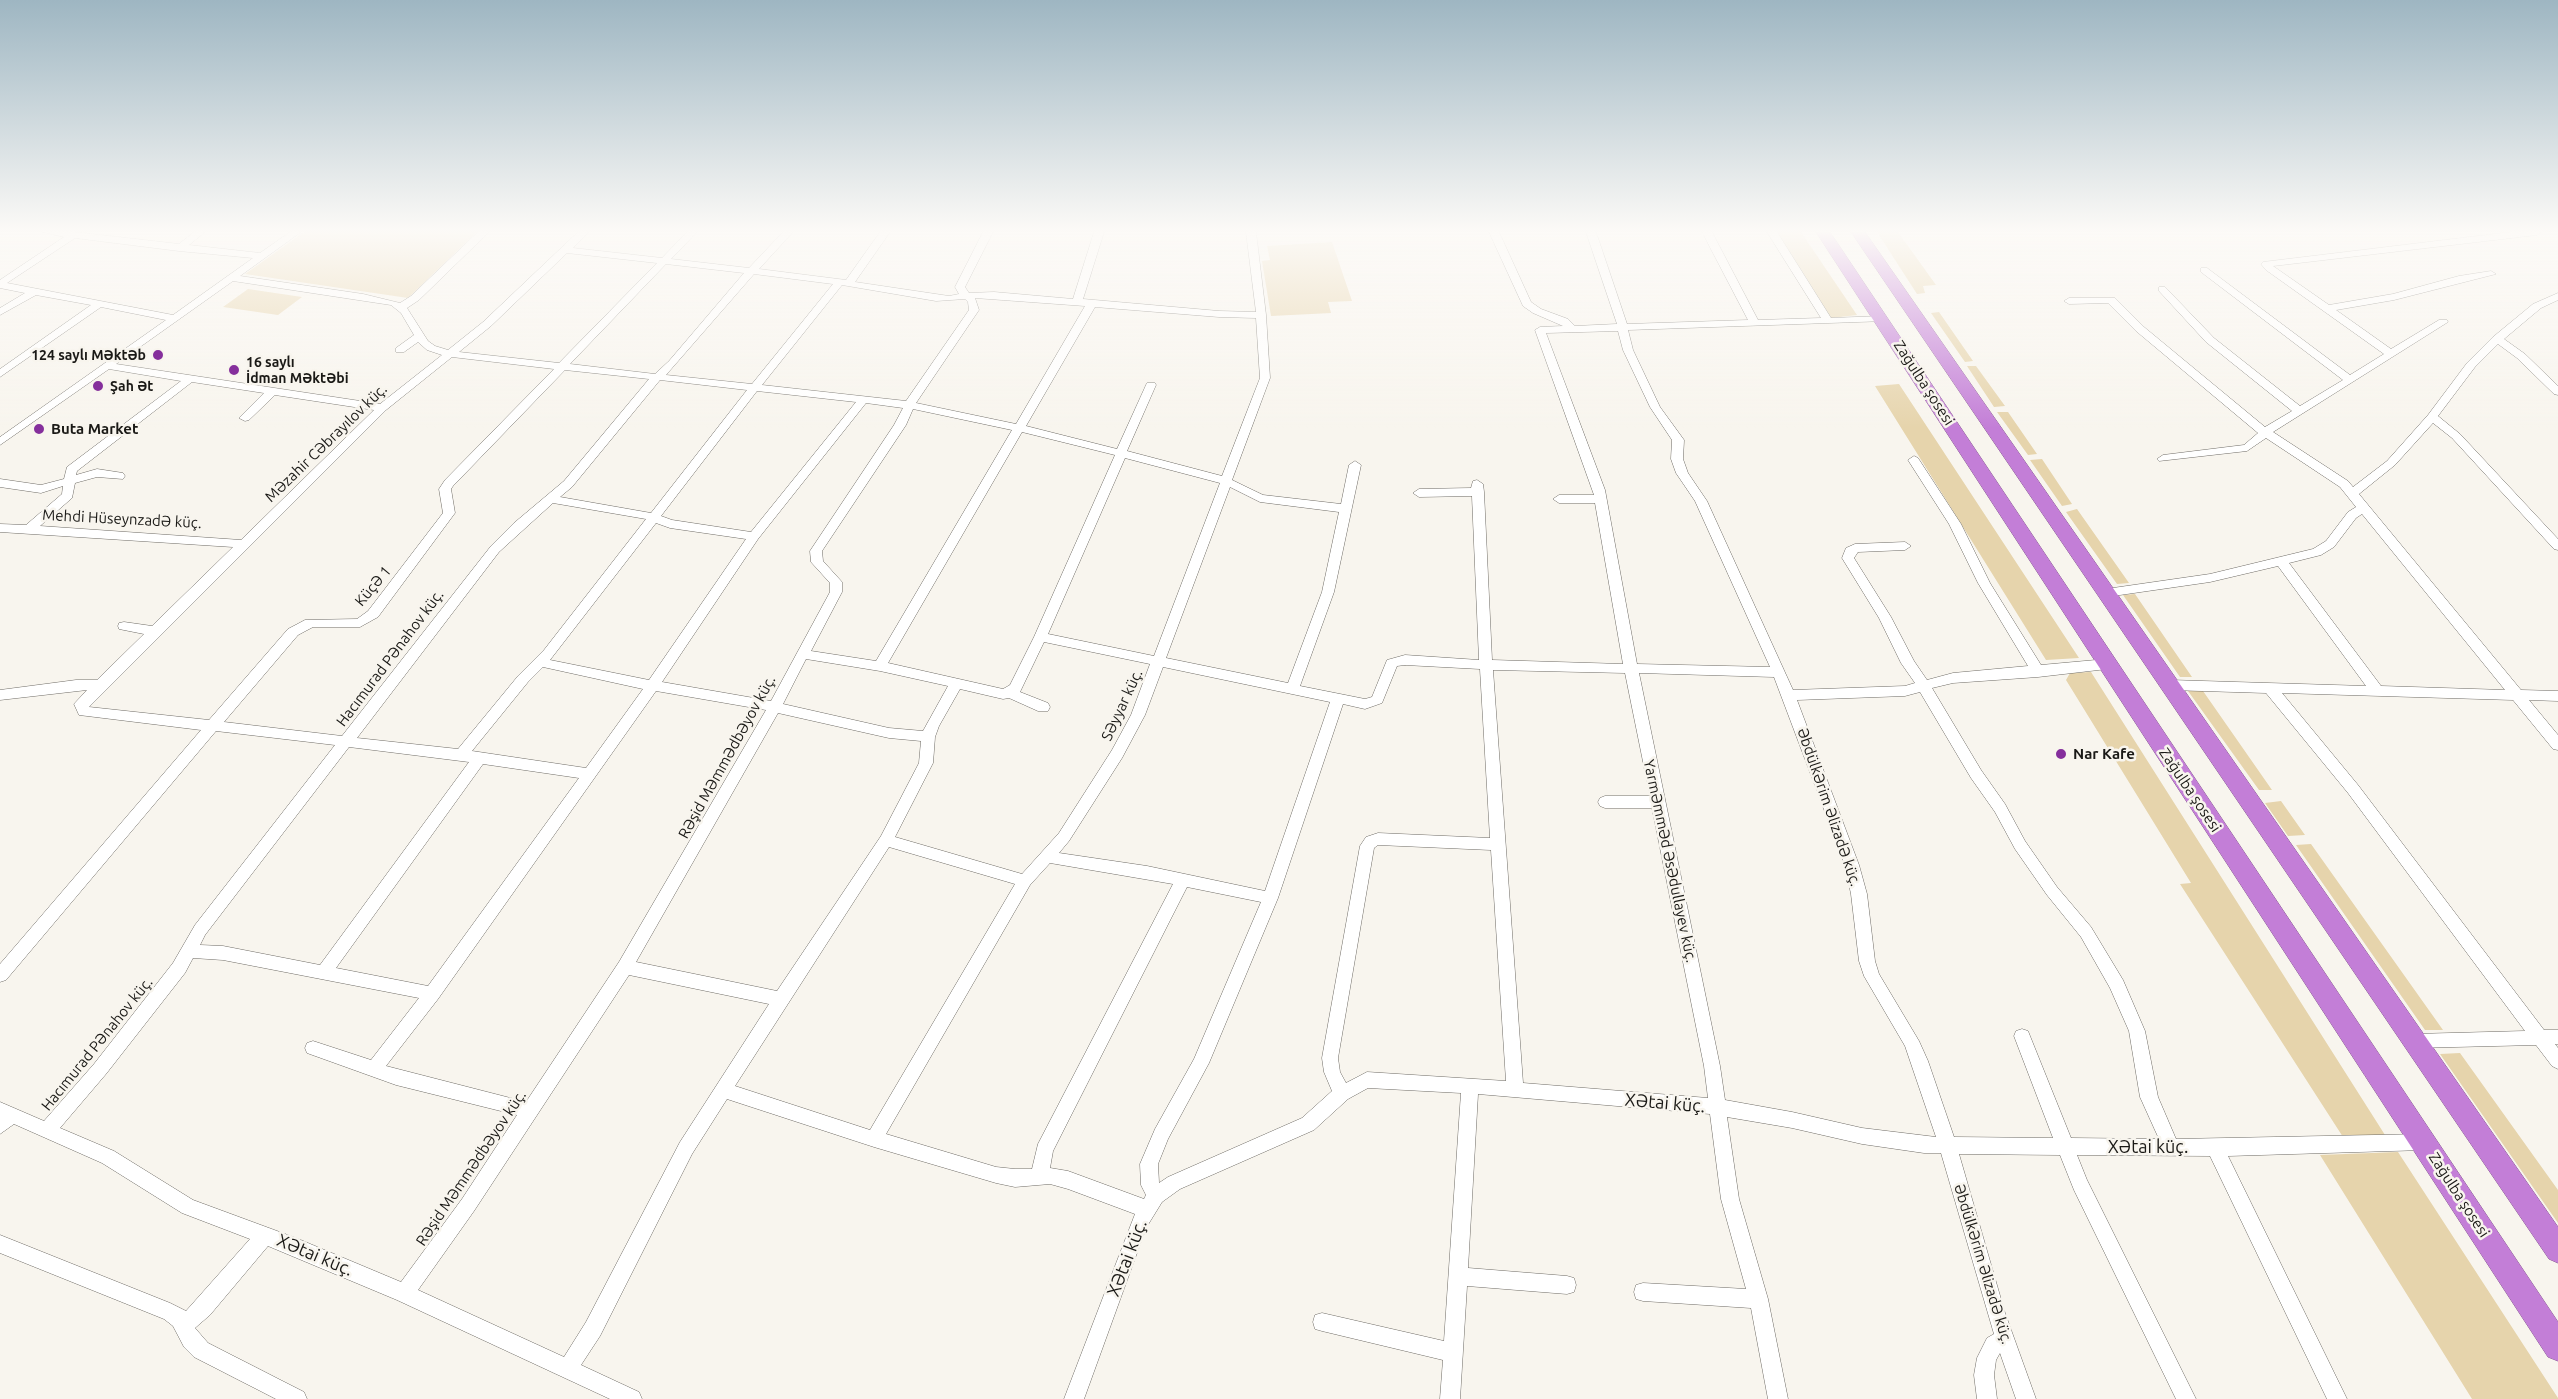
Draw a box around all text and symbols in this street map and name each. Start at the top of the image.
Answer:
street label: Zağulba şosesi [1890,337,1958,429]
place label: 124 saylı Məktəb [31,347,146,363]
marker: 124 saylı Məktəb [151,348,165,362]
place label: 16 saylı İdman Məktəbi [246,354,349,386]
marker: 16 saylı İdman Məktəbi [227,363,241,377]
place label: Şah Ət [110,378,153,394]
marker: Şah Ət [91,379,105,393]
street label: Məzahir Cəbrayılov küç. [261,380,391,506]
place label: Buta Market [51,420,138,438]
marker: Buta Market [32,422,46,436]
street label: Mehdi Hüseynzadə küç. [42,506,202,532]
street label: Küçə 1 [351,562,395,610]
street label: Hacımurad Pənahov küç. [333,586,447,730]
street label: Səyyar küç. [1098,666,1146,744]
street label: Rəşid Məmmədbəyov küç. [675,672,779,842]
street label: Əbdülkərim Əlizadə küç. [1793,725,1865,889]
place label: Nar Kafe [2073,745,2135,763]
street label: Zağulba şosesi [2155,745,2225,835]
marker: Nar Kafe [2054,747,2068,761]
street label: Yarməmməd Əsədullayev küç. [1640,758,1700,964]
street label: Hacımurad Pənahov küç. [38,974,156,1114]
street label: Rəşid Məmmədbəyov küç. [412,1087,530,1249]
street label: Xətai küç. [1624,1089,1706,1117]
street label: Xətai küç. [2108,1136,2188,1158]
street label: Zağulba şosesi [2425,1149,2493,1241]
street label: Əbdülkərim Əlizadə küç. [1950,1182,2016,1346]
street label: Xətai küç. [1102,1216,1152,1300]
street label: Xətai küç. [274,1229,356,1281]

